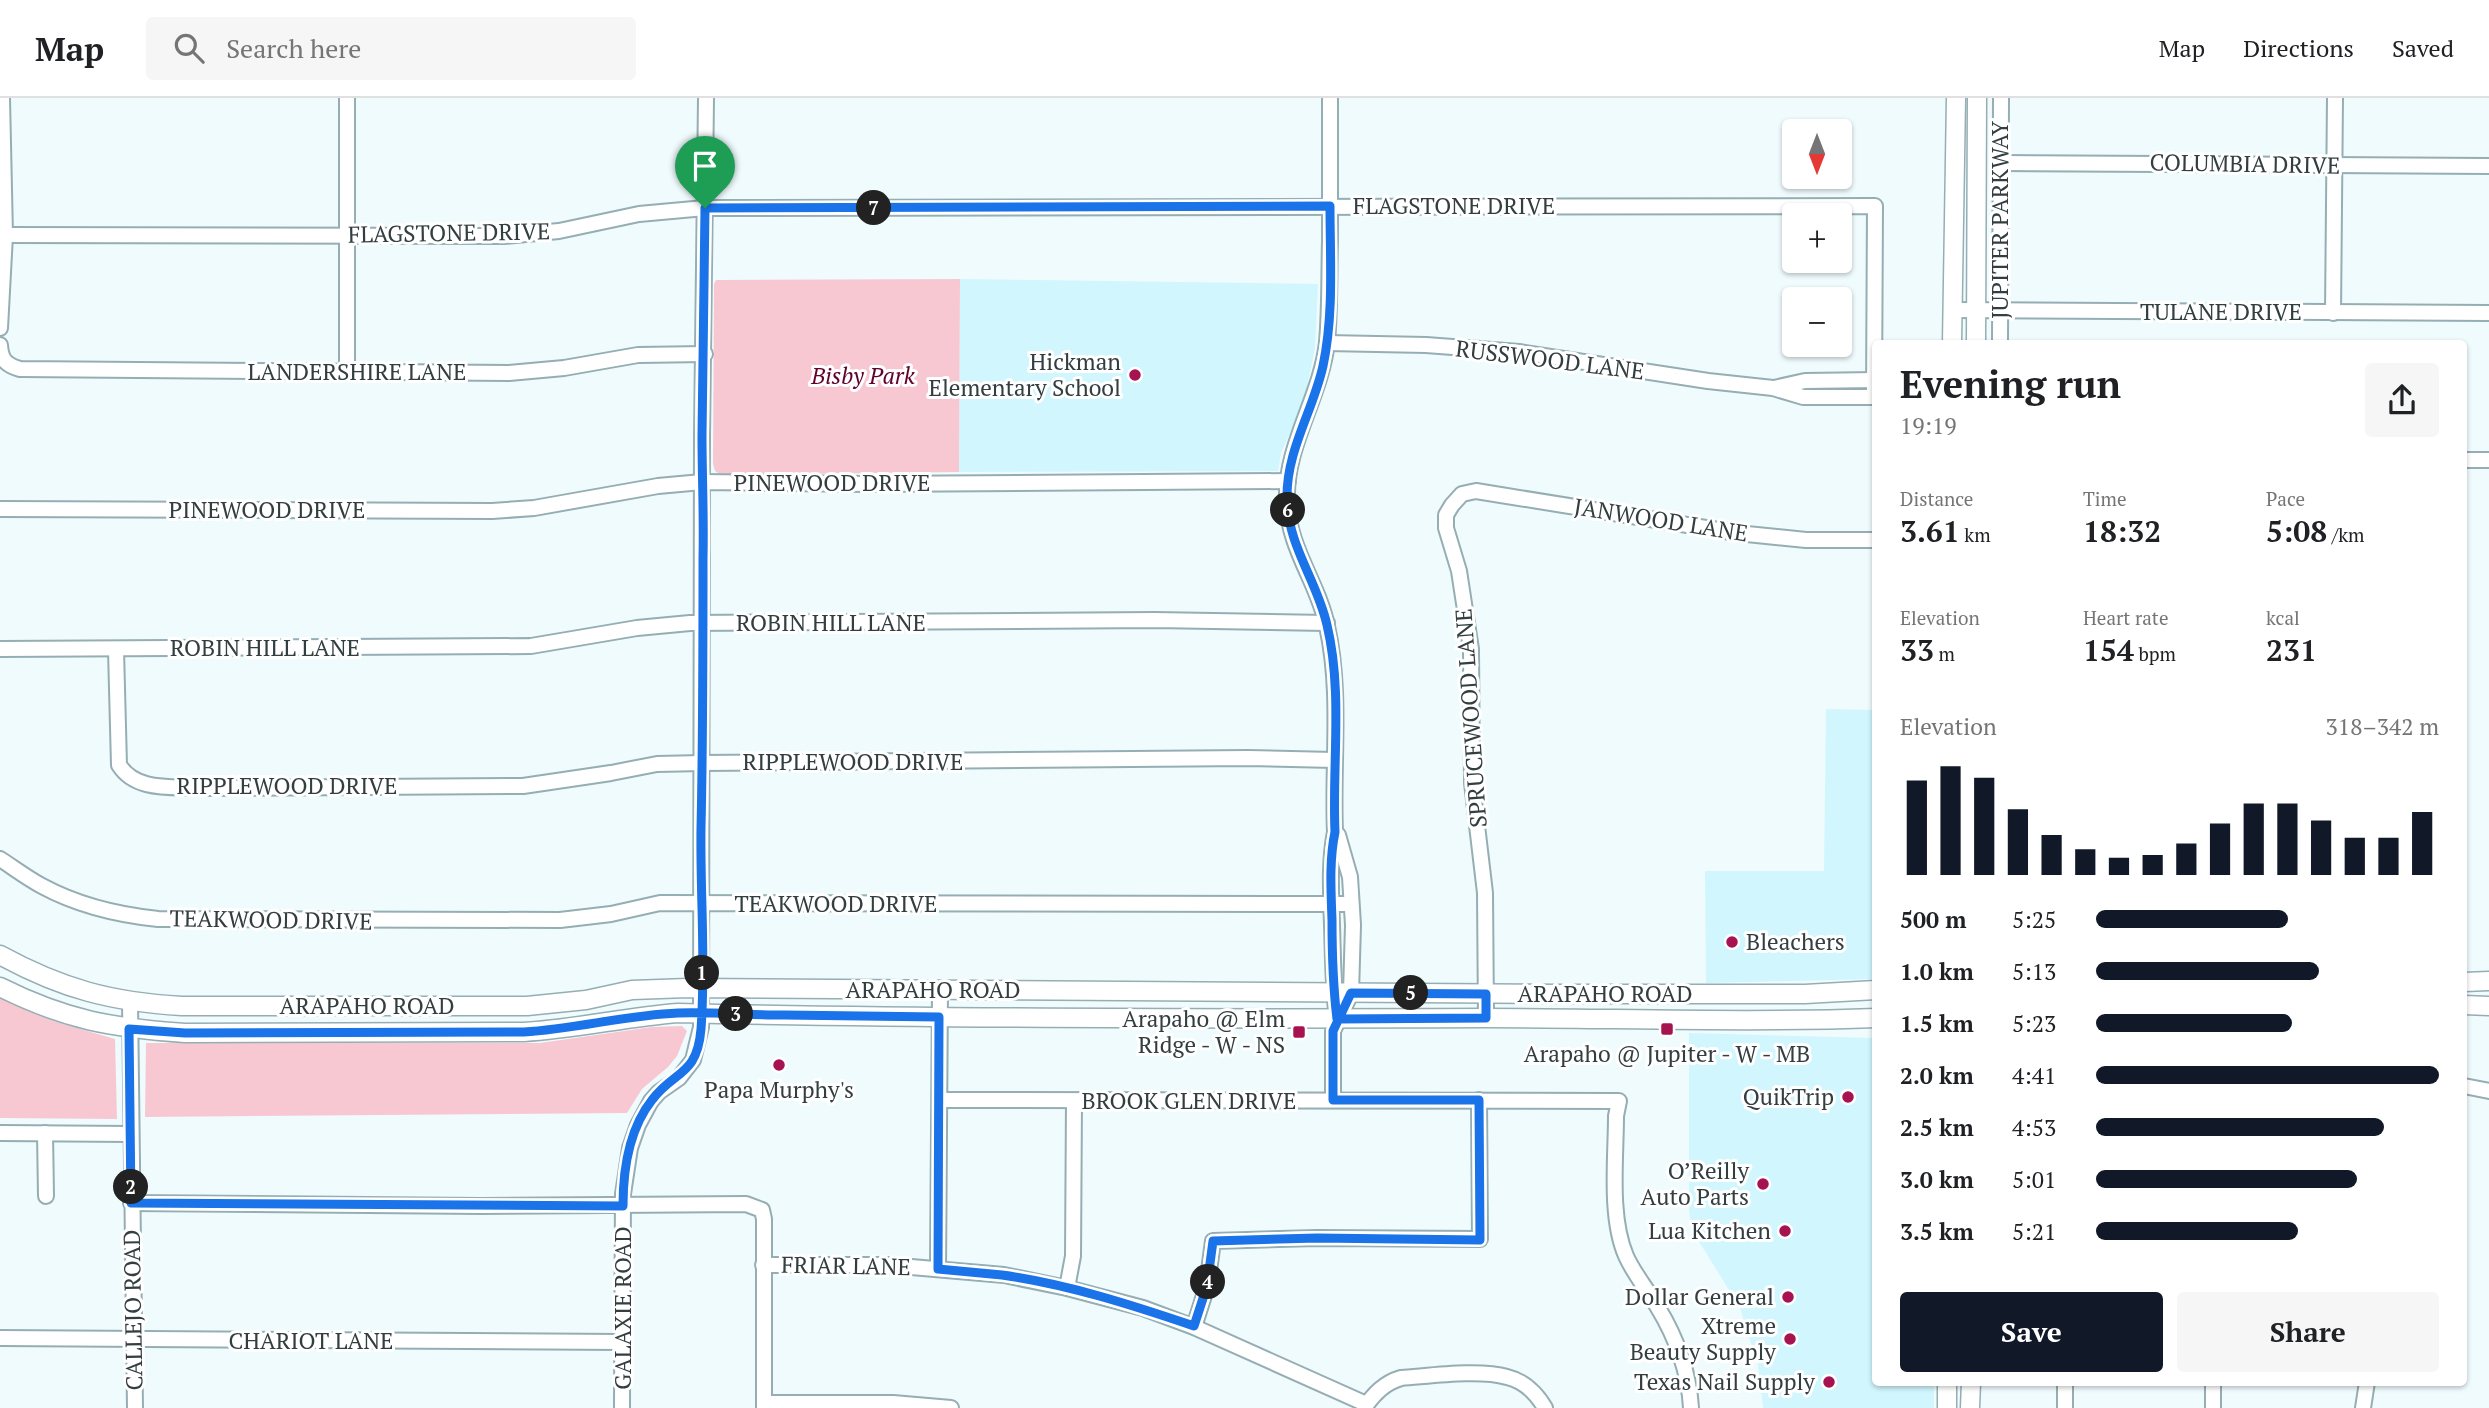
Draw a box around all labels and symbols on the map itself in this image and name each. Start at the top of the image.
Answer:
north arrow [1782,119,1852,189]
street label: JUPITER PARKWAY [1984,121,2015,319]
pin [675,136,735,208]
street label: COLUMBIA DRIVE [2149,146,2341,181]
pin: 7 [856,190,892,226]
street label: FLAGSTONE DRIVE [1353,190,1555,221]
street label: FLAGSTONE DRIVE [348,215,550,250]
street label: TULANE DRIVE [2140,296,2302,327]
street label: RUSSWOOD LANE [1454,333,1646,386]
place label: Hickman Elementary School [929,346,1121,403]
street label: LANDERSHIRE LANE [248,356,466,387]
park label: Bisby Park [810,360,916,391]
marker: Hickman Elementary School [1127,367,1143,383]
street label: PINEWOOD DRIVE [734,467,930,498]
street label: JANWOOD LANE [1572,490,1750,549]
pin: 6 [1270,492,1306,528]
street label: PINEWOOD DRIVE [169,494,365,525]
street label: ROBIN HILL LANE [736,607,926,638]
street label: SPRUCEWOOD LANE [1447,607,1494,829]
street label: ROBIN HILL LANE [170,632,360,663]
street label: RIPPLEWOOD DRIVE [743,746,963,777]
street label: RIPPLEWOOD DRIVE [177,770,397,801]
street label: TEAKWOOD DRIVE [735,888,937,919]
street label: TEAKWOOD DRIVE [169,902,373,937]
place label: Bleachers [1746,926,1845,957]
marker: Bleachers [1724,934,1740,950]
pin: 1 [684,956,720,990]
street label: ARAPAHO ROAD [846,974,1020,1005]
pin: 5 [1394,976,1428,1010]
street label: ARAPAHO ROAD [1518,978,1692,1009]
street label: ARAPAHO ROAD [280,990,454,1021]
pin: 3 [718,996,754,1032]
place label: Arapaho @ Elm Ridge - W - NS [1122,1003,1285,1060]
marker: Arapaho @ Jupiter - W - MB [1659,1021,1675,1037]
marker: Arapaho @ Elm Ridge - W - NS [1291,1024,1307,1040]
place label: Arapaho @ Jupiter - W - MB [1524,1038,1810,1069]
marker: Papa Murphy's [771,1057,787,1073]
place label: Papa Murphy's [704,1074,854,1105]
place label: QuikTrip [1743,1081,1834,1112]
street label: BROOK GLEN DRIVE [1082,1085,1296,1116]
marker: QuikTrip [1840,1089,1856,1105]
place label: O’Reilly Auto Parts [1641,1155,1749,1212]
pin: 2 [114,1170,148,1204]
marker: O’Reilly Auto Parts [1755,1176,1771,1192]
place label: Lua Kitchen [1648,1215,1771,1246]
marker: Lua Kitchen [1777,1223,1793,1239]
street label: GALAXIE ROAD [607,1226,638,1390]
street label: CALLEJO ROAD [116,1229,149,1391]
street label: FRIAR LANE [781,1249,911,1282]
pin: 4 [1190,1264,1226,1300]
place label: Dollar General [1625,1281,1774,1312]
marker: Dollar General [1780,1289,1796,1305]
place label: Xtreme Beauty Supply [1630,1310,1776,1367]
street label: CHARIOT LANE [229,1325,393,1356]
marker: Xtreme Beauty Supply [1782,1331,1798,1347]
place label: Texas Nail Supply [1634,1366,1815,1397]
marker: Texas Nail Supply [1821,1374,1837,1390]

